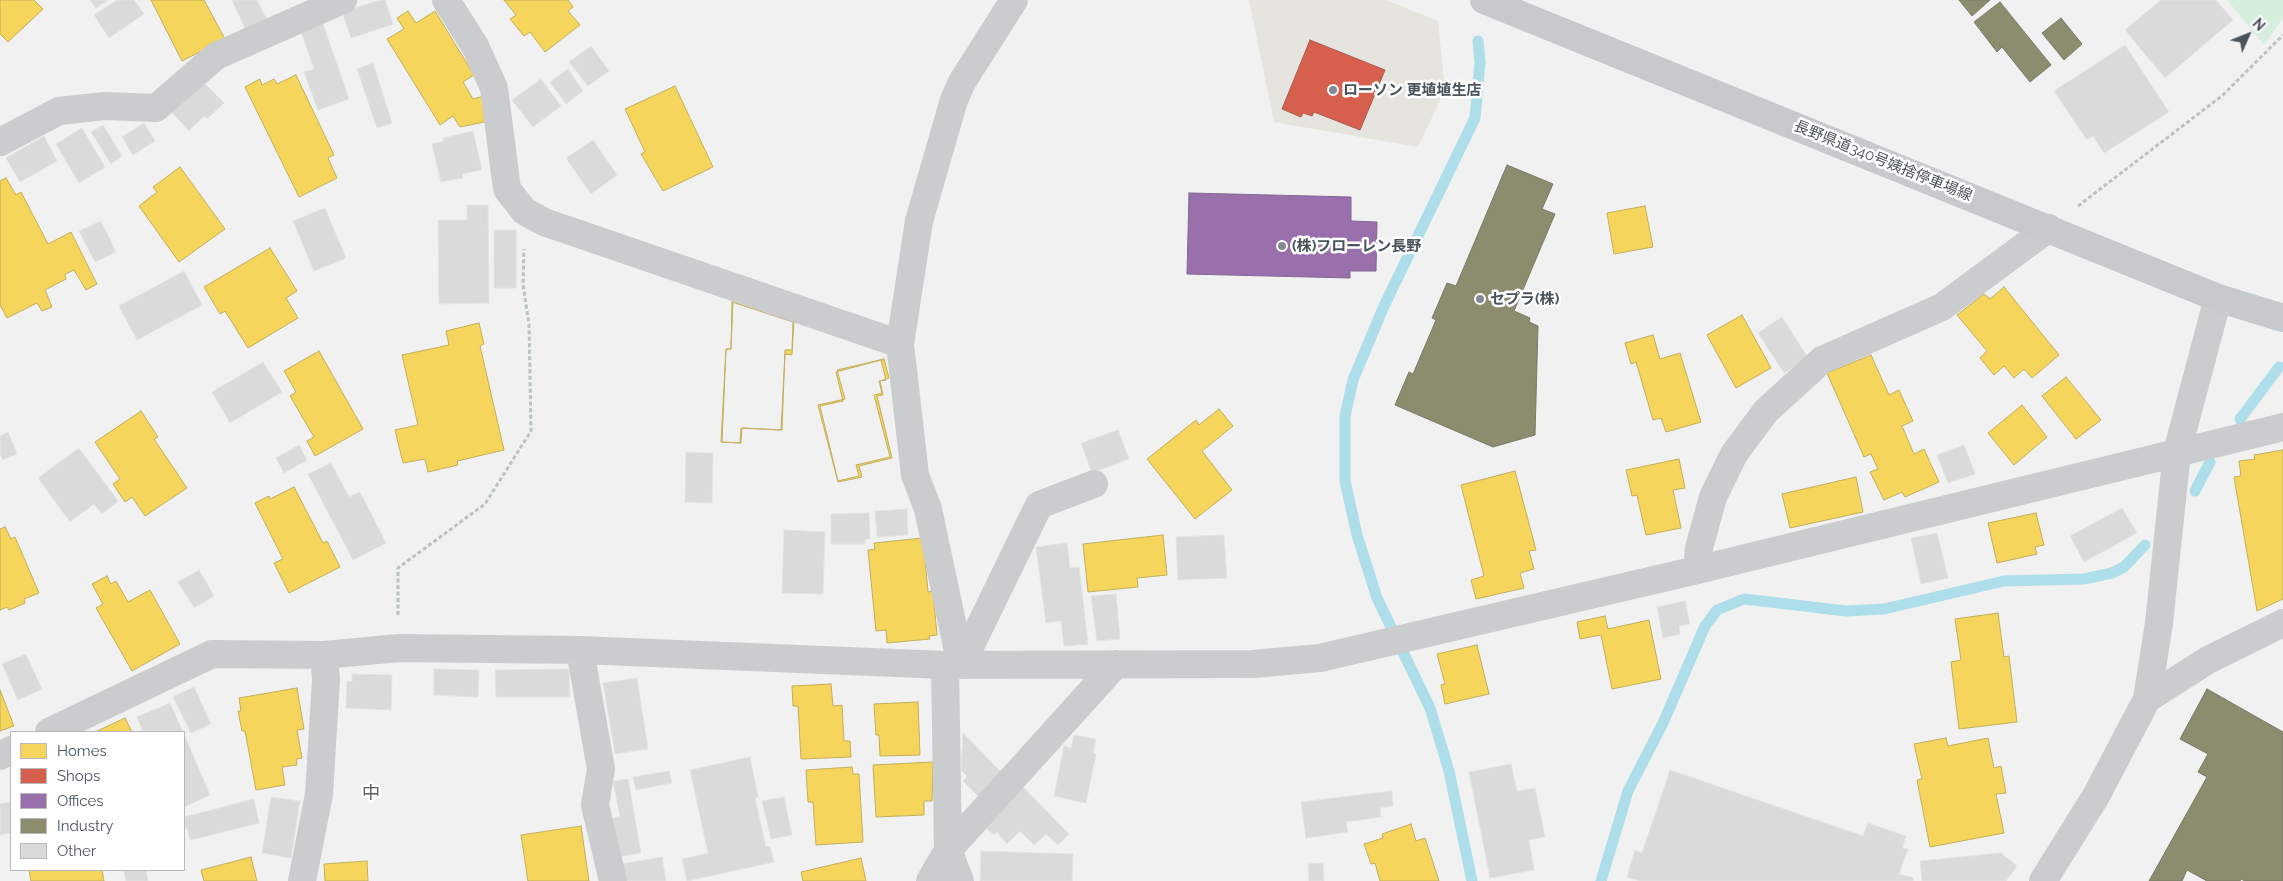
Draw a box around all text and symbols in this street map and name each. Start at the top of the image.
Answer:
north arrow [2223,10,2273,60]
text: N [2249,15,2268,34]
place label: ローソン 更埴埴生店 [1343,81,1482,99]
marker: ローソン 更埴埴生店 [1327,84,1339,96]
street label: 長野県道340号姨捨停車場線 [1791,117,1975,205]
place label: (株)フローレン長野 [1292,237,1421,255]
marker: (株)フローレン長野 [1276,240,1288,252]
place label: セプラ(株) [1490,290,1559,308]
marker: セプラ(株) [1474,293,1486,305]
legend [10,731,185,871]
text: Homes [57,742,107,760]
text: Shops [57,767,100,785]
district label: 中 [362,783,380,805]
text: Offices [57,792,104,810]
text: Industry [57,817,113,835]
text: Other [57,842,96,860]

